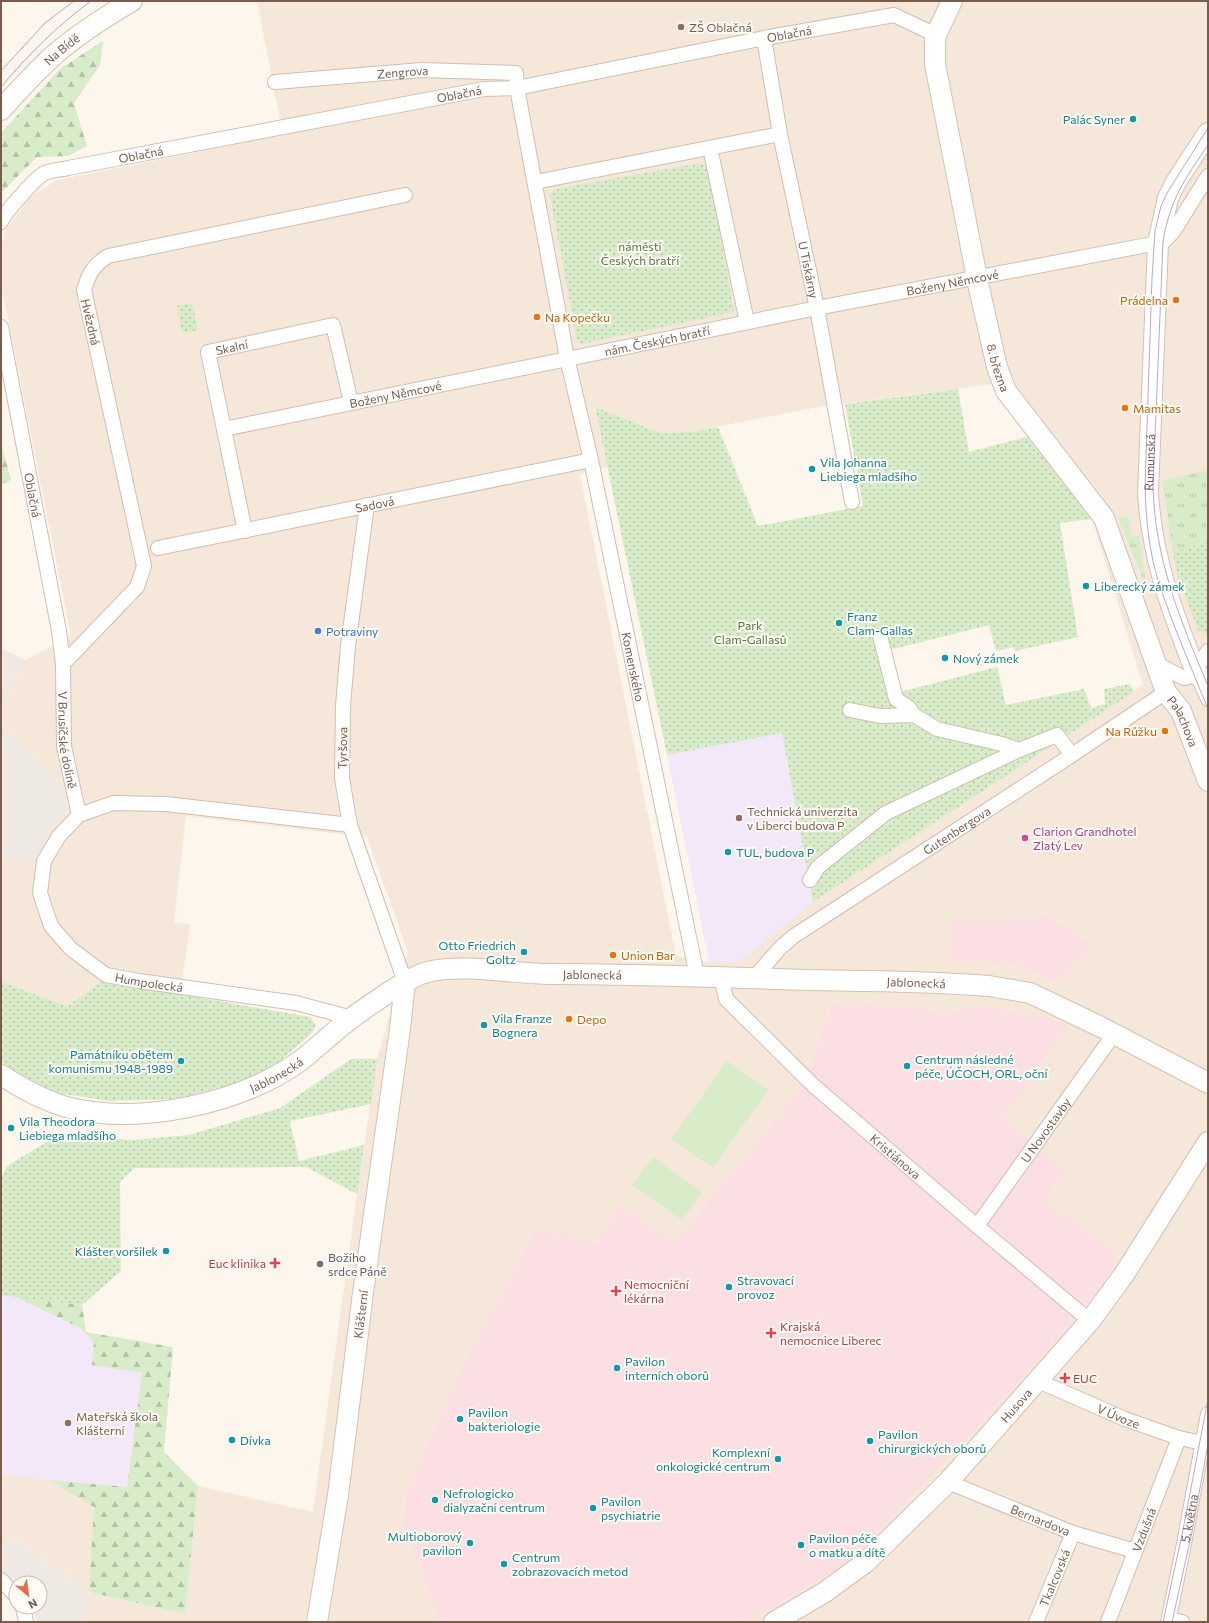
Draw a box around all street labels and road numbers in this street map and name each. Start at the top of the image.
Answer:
street label: Oblačná [766,23,813,44]
street label: Na Bídě [41,30,82,68]
street label: Zengrova [376,63,429,81]
street label: Oblačná [436,83,483,105]
street label: Oblačná [117,143,164,165]
street label: U Tiskárny [796,240,822,299]
street label: Boženy Němcové [905,267,1000,298]
street label: Hvězdná [79,297,103,347]
street label: nám. Českých bratří [603,323,712,358]
street label: Skalní [214,336,250,357]
street label: 8. března [985,342,1013,394]
street label: Boženy Němcové [348,378,443,410]
street label: Rumunská [1141,434,1157,491]
street label: Oblačná [22,471,44,519]
street label: Sadová [354,493,395,515]
street label: Komenského [620,631,647,703]
street label: V Brusičské dolině [56,691,80,790]
street label: Palachova [1165,693,1201,749]
street label: Tyršova [335,727,349,769]
street label: Gutenbergova [920,803,993,857]
street label: Jablonecká [563,967,622,982]
street label: Humpolecká [114,970,184,994]
street label: Jablonecká [886,974,946,990]
street label: Jablonecká [247,1054,306,1096]
street label: U Novostavby [1018,1095,1073,1165]
street label: Kristiánova [868,1131,924,1182]
street label: Klášterní [350,1288,370,1339]
street label: Husova [997,1385,1034,1425]
street label: V Úvoze [1095,1401,1142,1431]
street label: 5. května [1177,1493,1200,1543]
street label: Bernardova [1009,1501,1072,1538]
street label: Vzdušná [1129,1506,1158,1554]
street label: Tkalcovská [1036,1547,1073,1608]

